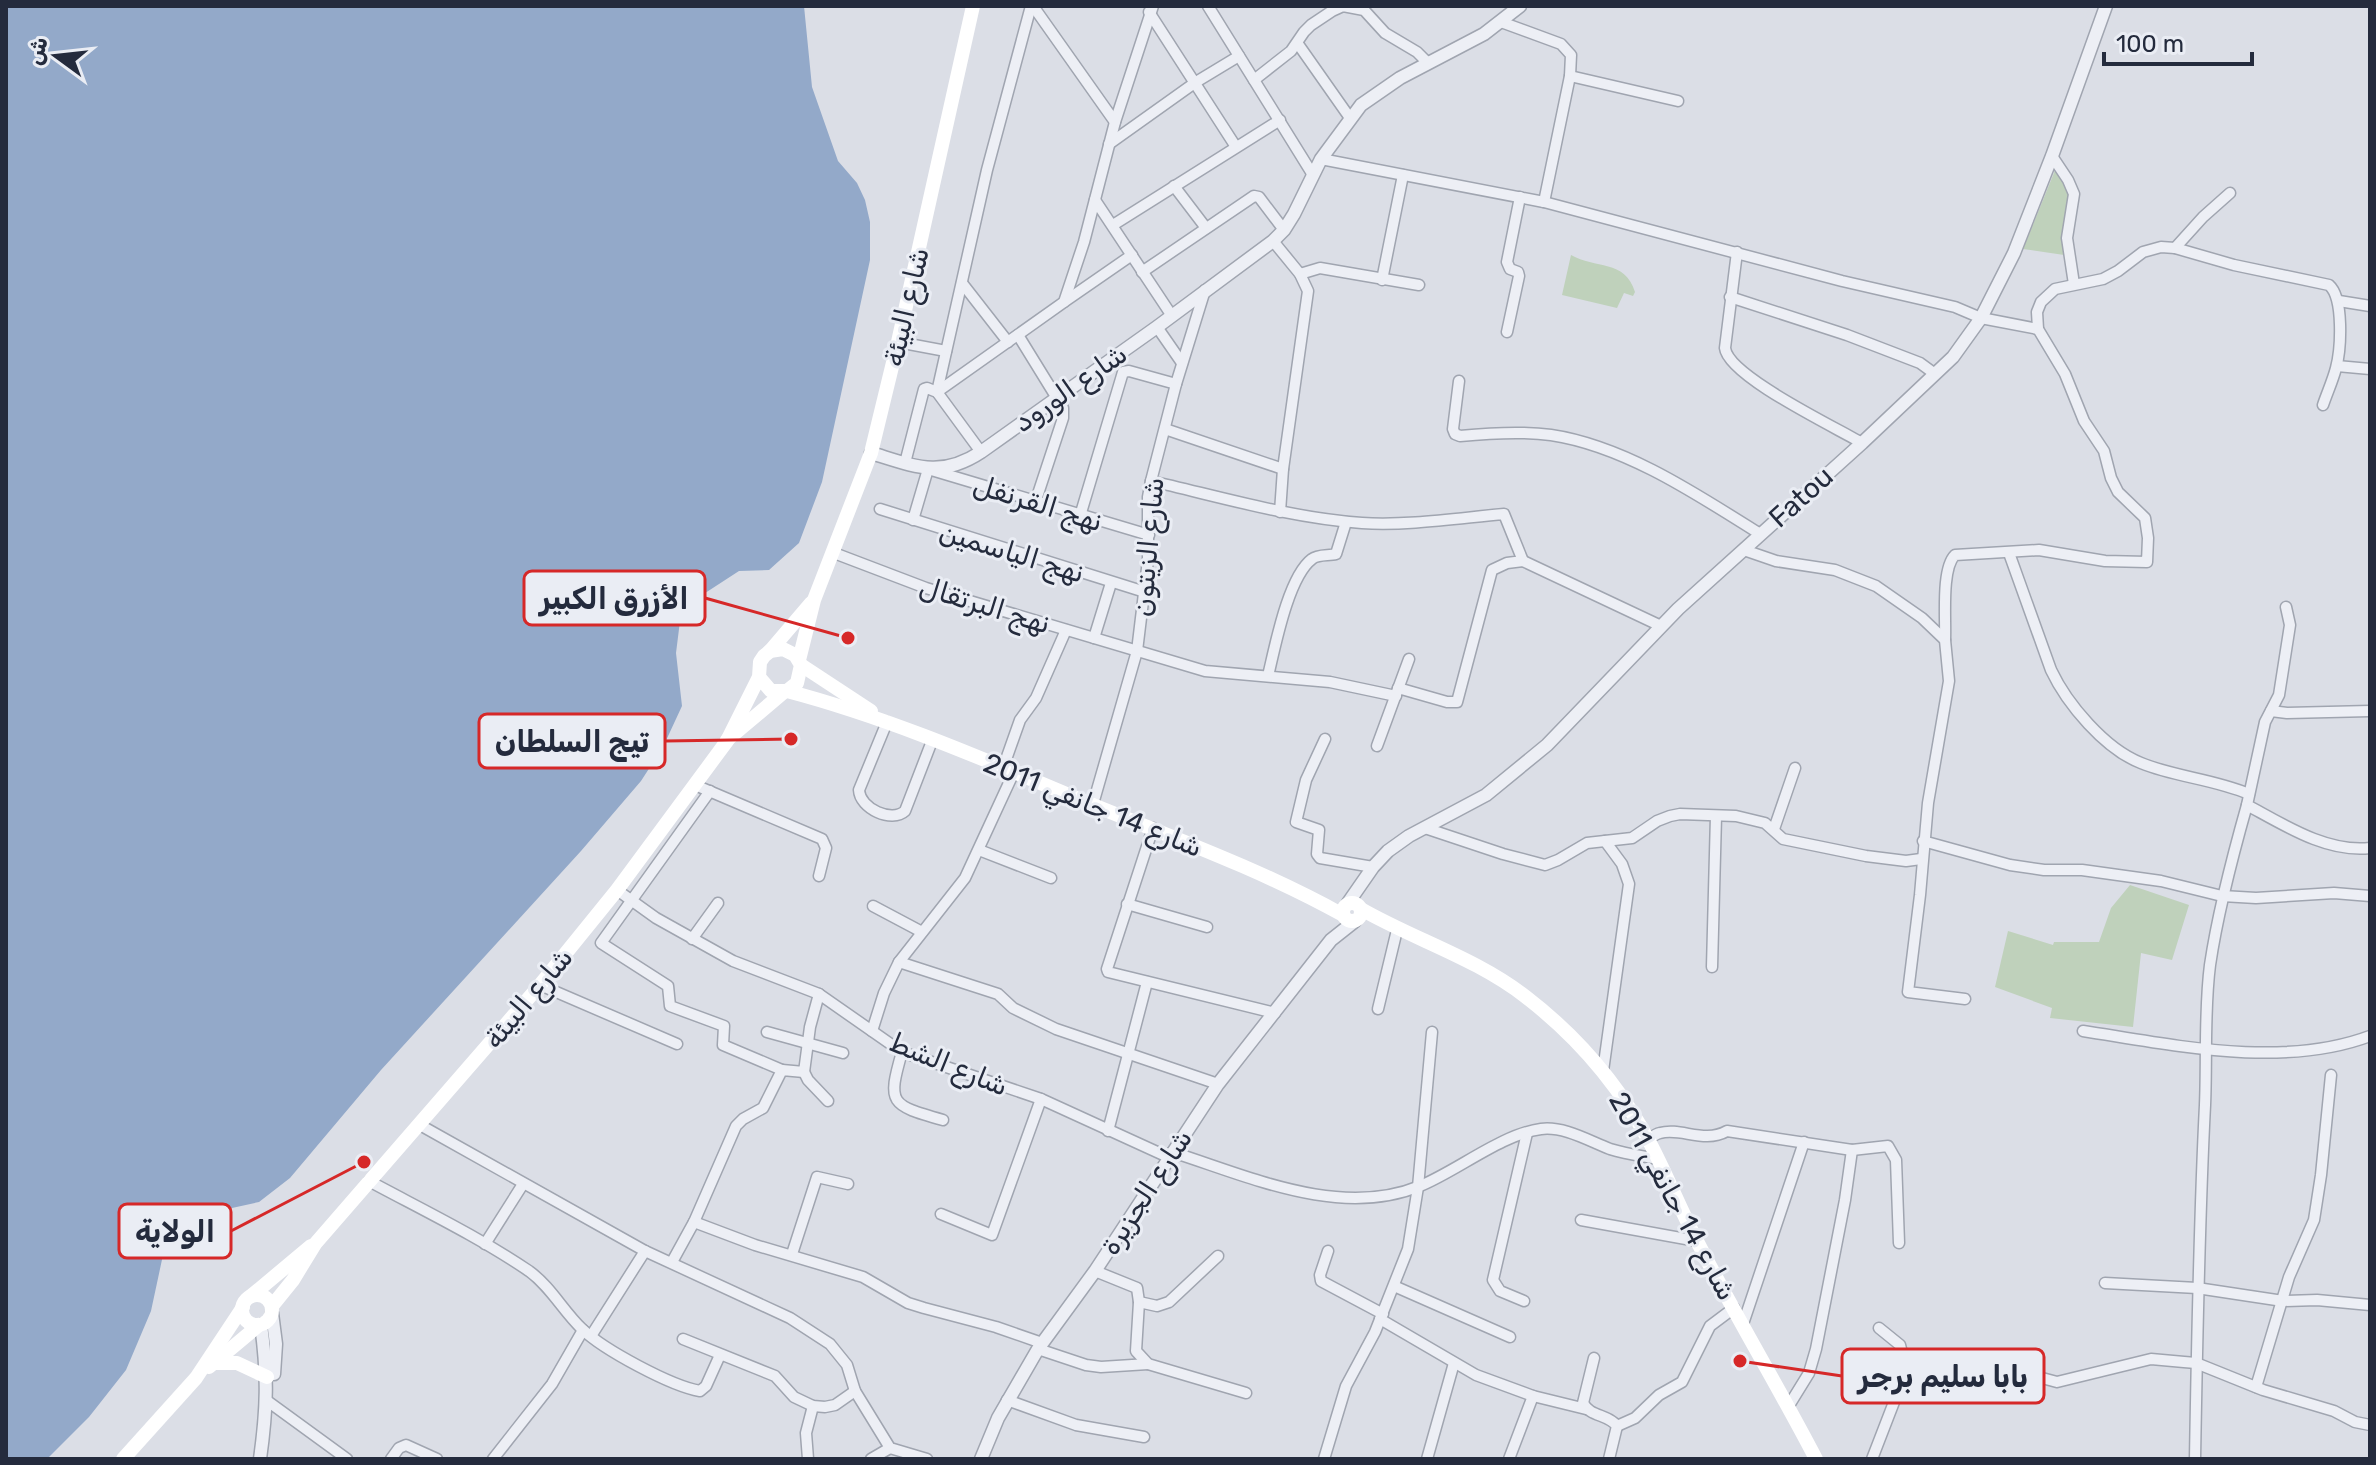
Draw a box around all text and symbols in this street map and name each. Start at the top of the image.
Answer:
north arrow [16,16,96,96]
scale bar [2104,16,2252,66]
text: 100 m [2116,30,2184,58]
text: ش [21,34,54,68]
street label: شارع البيئة [876,244,939,370]
street label: شارع الورود [1007,337,1135,442]
street label: Fatou [1762,460,1840,534]
street label: نهج القرنفل [969,468,1107,541]
street label: شارع الزيتون [1125,476,1174,618]
street label: نهج الياسمين [935,514,1088,592]
street label: نهج البرتقال [915,569,1054,643]
callout: الأزرق الكبير [524,571,705,625]
text: الأزرق الكبير [537,581,689,617]
callout: تيج السلطان [479,714,665,768]
text: تيج السلطان [495,724,650,763]
street label: شارع 14 جانفي 2011 [977,746,1207,869]
street label: شارع البيئة [477,941,582,1057]
street label: شارع الشط [884,1025,1013,1105]
street label: شارع 14 جانفي 2011 [1598,1086,1744,1308]
street label: شارع الجزيرة [1093,1123,1201,1263]
callout: الولاية [119,1204,231,1258]
text: الولاية [135,1214,215,1250]
callout: بابا سليم برجر [1842,1349,2044,1403]
text: بابا سليم برجر [1856,1359,2028,1396]

